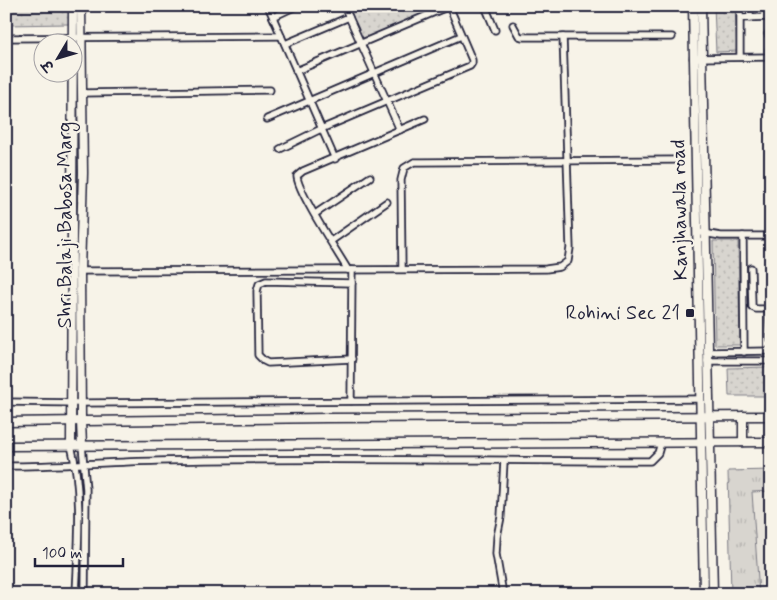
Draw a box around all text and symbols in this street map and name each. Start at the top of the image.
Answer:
north arrow [32,32,82,82]
text: उ [38,55,60,76]
street label: Shri Balaji Babosa Marg [52,122,80,328]
street label: Kanjhawala road [665,139,695,281]
place label: Rohini Sec 21 [566,300,680,327]
marker: Rohini Sec 21 [684,307,696,319]
scale bar [35,535,122,567]
text: 100 m [42,544,82,564]

